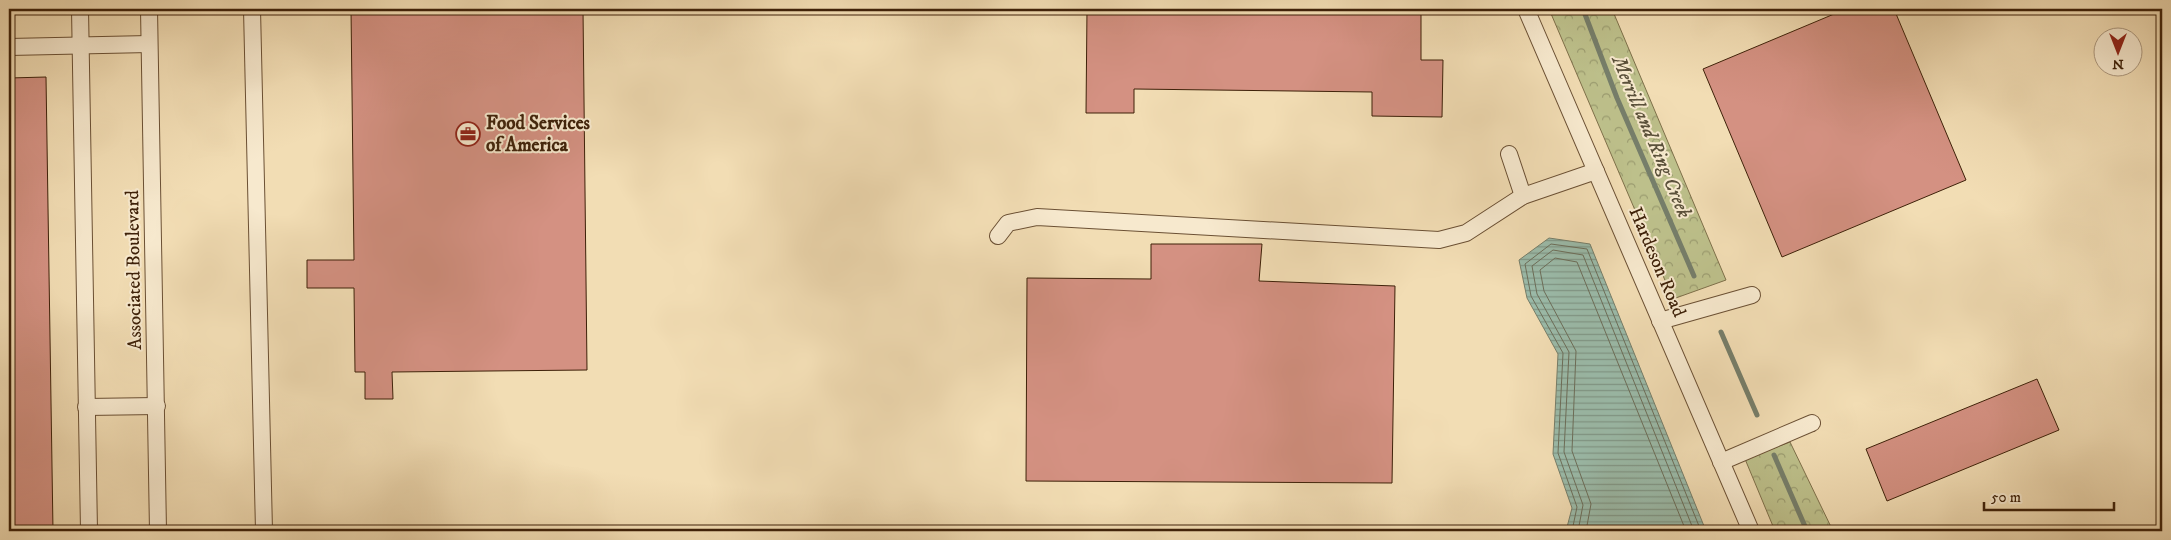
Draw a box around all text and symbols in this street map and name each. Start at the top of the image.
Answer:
north arrow [2094,28,2144,78]
water label: Merrill and Ring Creek [1605,50,1697,222]
text: N [2112,55,2124,73]
place label: Food Services of America [486,112,591,157]
office icon: Food Services of America [455,121,481,147]
street label: Associated Boulevard [121,190,147,350]
street label: Hardeson Road [1623,204,1691,321]
scale bar [1984,480,2114,512]
text: 50 m [1991,488,2021,507]

